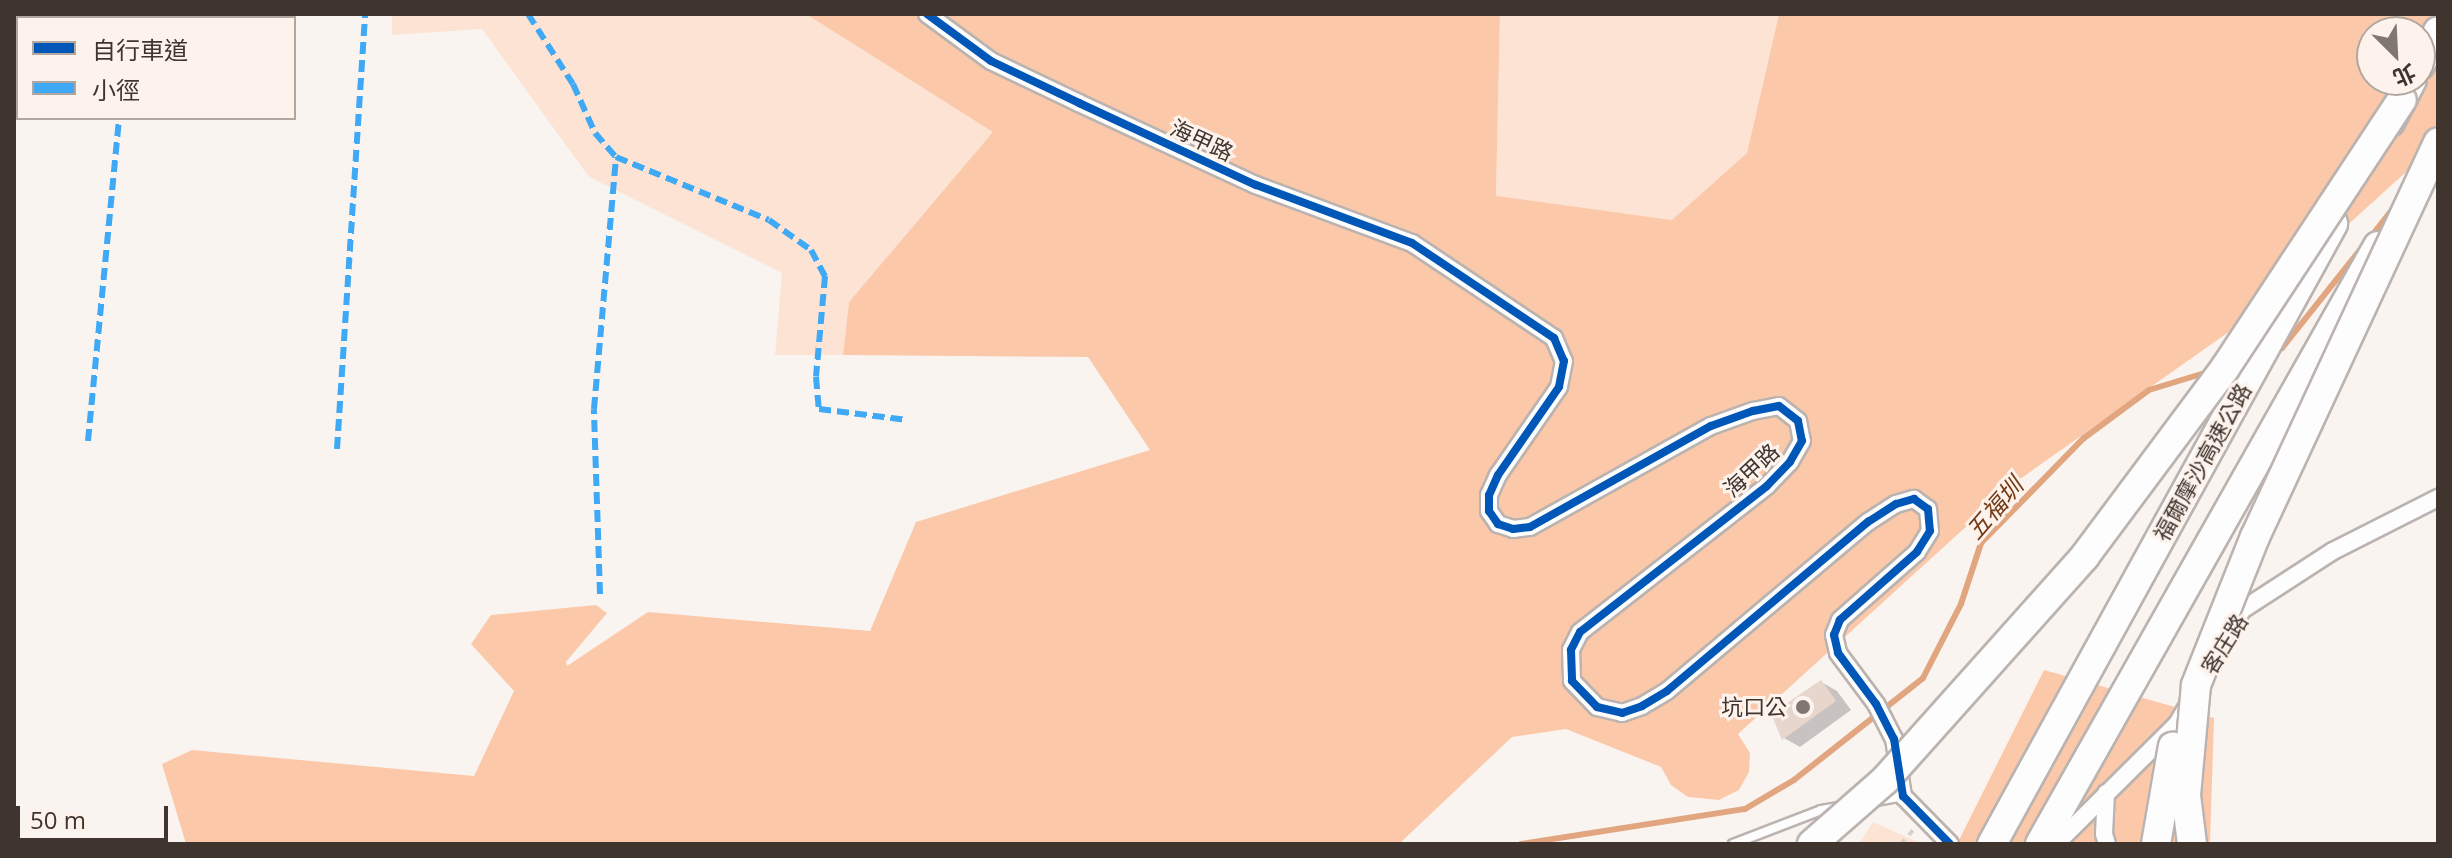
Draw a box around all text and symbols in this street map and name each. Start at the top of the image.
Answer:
legend [16,16,296,120]
north arrow [2356,16,2436,96]
text: 自行車道 [92,33,188,66]
text: 北 [2389,58,2421,94]
text: 小徑 [92,73,140,106]
street label: 海甲路 [1167,114,1237,166]
street label: 福爾摩沙高速公路 [2148,379,2256,545]
street label: 海甲路 [1718,438,1784,502]
water label: 五福圳 [1960,471,2028,545]
street label: 客庄路 [2195,609,2253,679]
place label: 坑口公 [1721,694,1787,720]
marker: 坑口公 [1794,698,1812,716]
scale bar [20,790,172,840]
text: 50 m [30,803,86,836]

